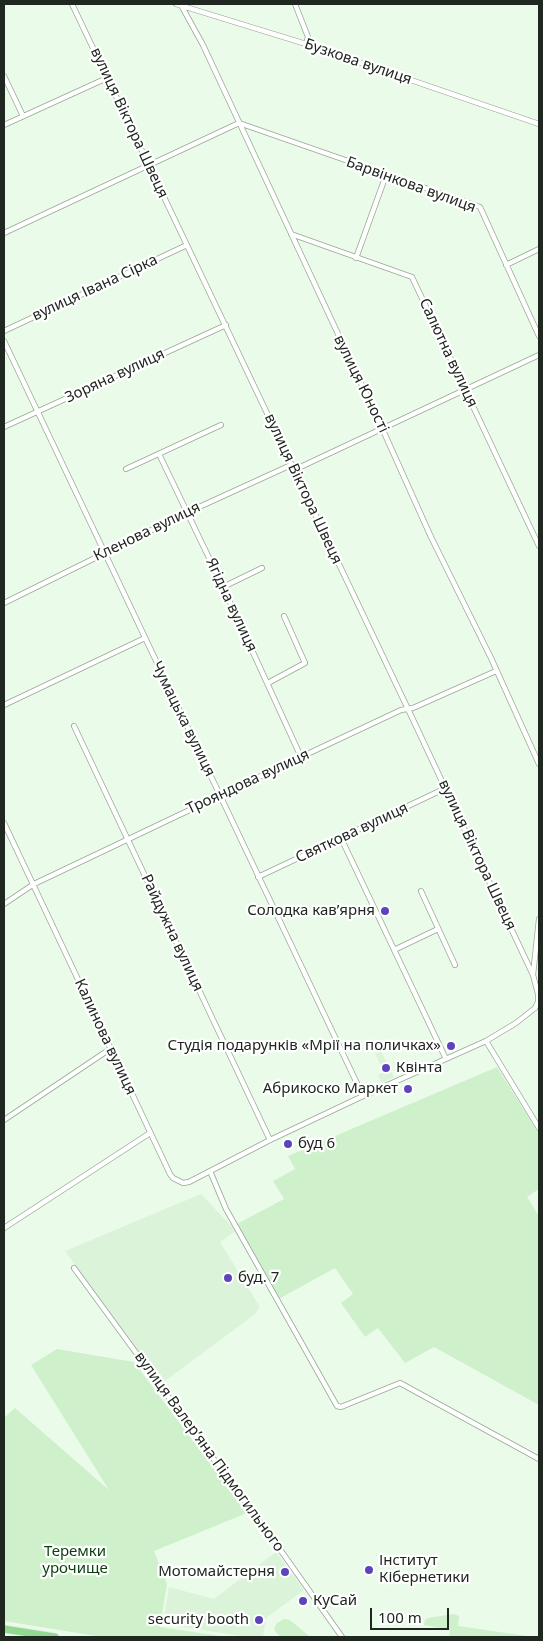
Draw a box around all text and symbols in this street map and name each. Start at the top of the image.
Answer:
street label: Бузкова вулиця [302,35,414,89]
street label: вулиця Віктора Швеця [86,45,172,201]
street label: Барвінкова вулиця [344,153,478,217]
street label: вулиця Івана Сірка [29,251,161,325]
street label: Салютна вулиця [415,296,481,410]
street label: вулиця Юності [330,332,392,436]
street label: Зоряна вулиця [62,345,168,407]
street label: вулиця Віктора Швеця [260,411,346,567]
street label: Кленова вулиця [91,498,203,566]
street label: Ягідна вулиця [201,555,261,655]
street label: Чумацька вулиця [147,658,219,780]
street label: Трояндова вулиця [184,746,312,818]
street label: вулиця Віктора Швеця [434,777,520,933]
street label: Святкова вулиця [293,799,411,867]
street label: Райдужна вулиця [137,872,207,994]
place label: Солодка кав’ярня [247,902,375,920]
marker: Солодка кав’ярня [379,905,391,917]
street label: Калинова вулиця [70,976,140,1098]
place label: Студія подарунків «Мрії на поличках» [168,1037,441,1055]
marker: Студія подарунків «Мрії на поличках» [445,1040,457,1052]
place label: Квінта [396,1059,442,1077]
marker: Квінта [380,1062,392,1074]
place label: Абрикоско Маркет [263,1080,398,1098]
marker: Абрикоско Маркет [402,1083,414,1095]
place label: буд 6 [298,1135,335,1153]
marker: буд 6 [282,1138,294,1150]
place label: буд. 7 [238,1269,279,1287]
marker: буд. 7 [222,1272,234,1284]
street label: вулиця Валерʼяна Підмогильного [130,1349,288,1555]
park label: Теремки урочище [42,1543,108,1578]
place label: Інститут Кібернетики [379,1552,469,1587]
place label: Мотомайстерня [158,1563,275,1581]
marker: Інститут Кібернетики [363,1564,375,1576]
marker: Мотомайстерня [279,1566,291,1578]
place label: КуСай [313,1592,357,1610]
marker: КуСай [297,1595,309,1607]
scale bar [373,1598,452,1630]
text: 100 m [378,1607,422,1627]
place label: security booth [148,1611,249,1629]
marker: security booth [253,1614,265,1626]

